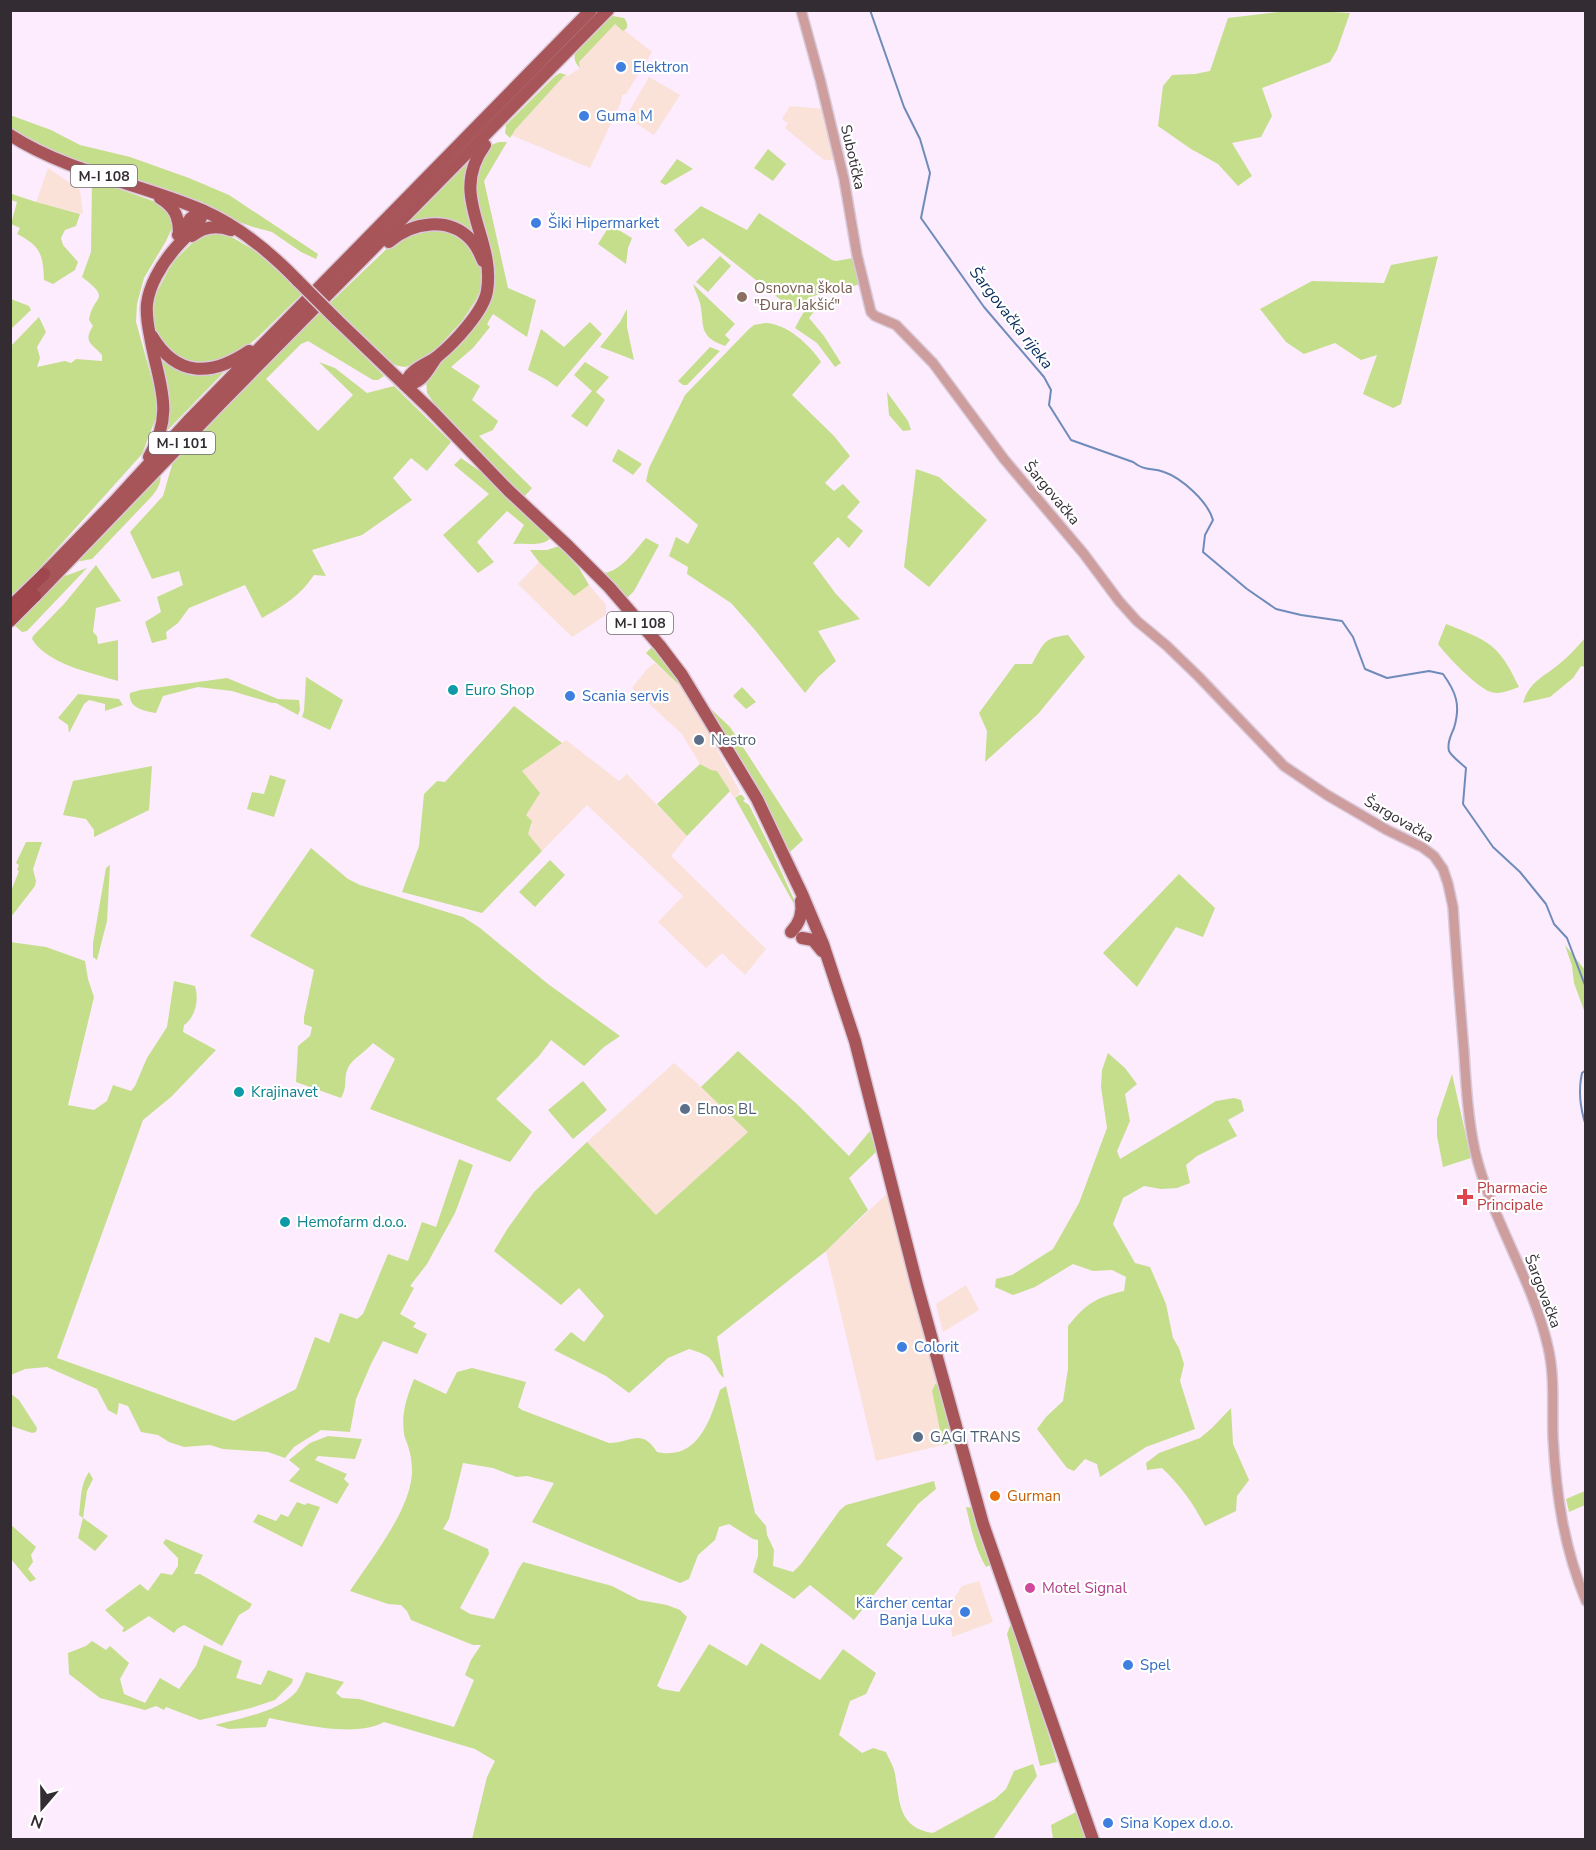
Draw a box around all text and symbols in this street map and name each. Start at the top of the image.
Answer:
place label: Elektron [633,57,689,77]
marker: Elektron [614,60,628,74]
place label: Guma M [596,106,653,126]
marker: Guma M [577,109,591,123]
street label: Subotička [836,123,870,191]
road number: M-I 108 [71,165,137,187]
place label: Šiki Hipermarket [548,212,660,233]
marker: Šiki Hipermarket [529,216,543,230]
water label: Šargovačka rijeka [964,262,1058,374]
place label: Osnovna škola "Đura Jakšić" [754,278,853,315]
marker: Osnovna škola "Đura Jakšić" [735,290,749,304]
road number: M-I 101 [149,432,215,454]
street label: Šargovačka [1019,456,1085,529]
road number: M-I 108 [607,612,673,634]
place label: Euro Shop [465,680,535,700]
marker: Euro Shop [446,683,460,697]
place label: Scania servis [582,686,669,706]
marker: Scania servis [563,689,577,703]
place label: Nestro [711,730,756,750]
marker: Nestro [692,733,706,747]
street label: Šargovačka [1361,790,1438,847]
place label: Krajinavet [251,1082,319,1102]
marker: Krajinavet [232,1085,246,1099]
place label: Elnos BL [697,1099,756,1119]
marker: Elnos BL [678,1102,692,1116]
place label: Pharmacie Principale [1477,1178,1548,1215]
marker: Pharmacie Principale [1458,1190,1472,1204]
place label: Hemofarm d.o.o. [297,1212,407,1232]
marker: Hemofarm d.o.o. [278,1215,292,1229]
street label: Šargovačka [1520,1251,1567,1331]
place label: Colorit [914,1337,959,1357]
marker: Colorit [895,1340,909,1354]
place label: GAGI TRANS [930,1427,1020,1447]
marker: GAGI TRANS [911,1430,925,1444]
place label: Gurman [1007,1486,1061,1506]
marker: Gurman [988,1489,1002,1503]
place label: Motel Signal [1042,1578,1128,1598]
marker: Motel Signal [1023,1581,1037,1595]
place label: Kärcher centar Banja Luka [856,1593,954,1630]
marker: Kärcher centar Banja Luka [958,1605,972,1619]
place label: Spel [1140,1655,1171,1675]
marker: Spel [1121,1658,1135,1672]
north arrow [12,1778,72,1838]
text: N [28,1809,47,1834]
place label: Sina Kopex d.o.o. [1120,1813,1233,1833]
marker: Sina Kopex d.o.o. [1101,1816,1115,1830]

